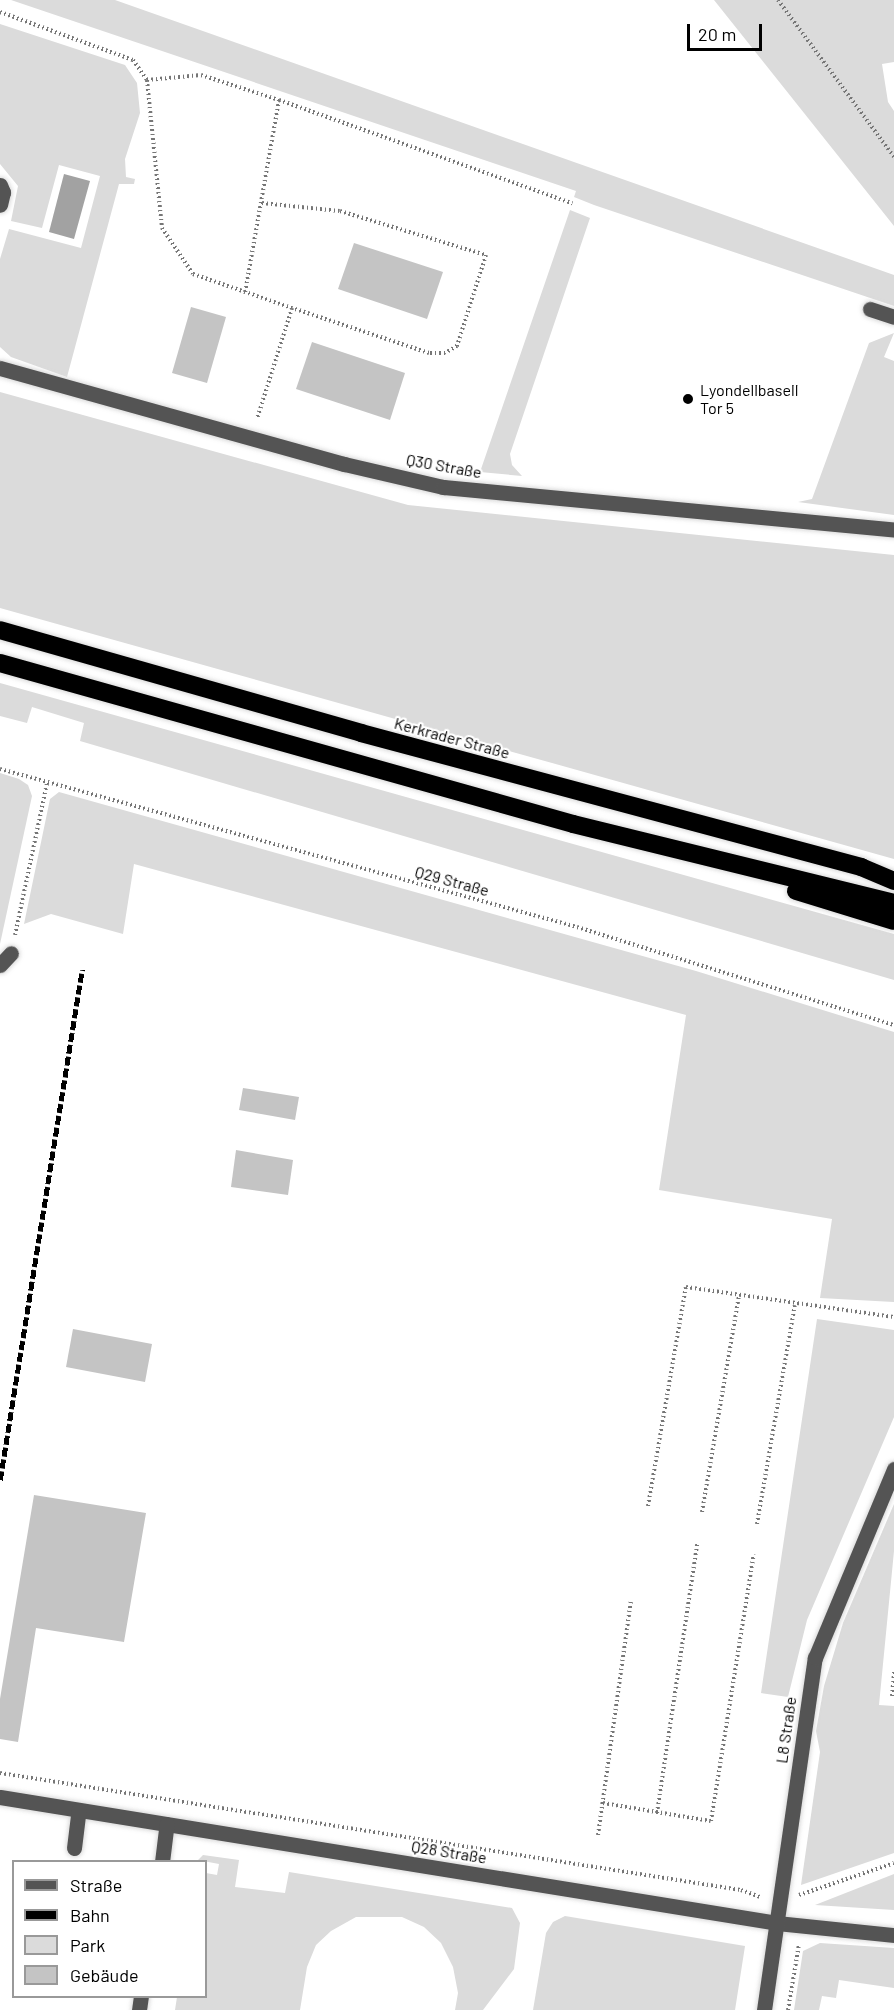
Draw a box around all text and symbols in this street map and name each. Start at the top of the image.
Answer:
scale bar [690,12,765,50]
text: 20 m [698,23,736,45]
place label: Lyondellbasell Tor 5 [700,380,798,418]
marker: Lyondellbasell Tor 5 [681,392,695,406]
street label: Q30 Straße [405,450,483,482]
street label: Kerkrader Straße [392,713,512,763]
street label: Q29 Straße [413,862,491,900]
street label: L8 Straße [772,1695,800,1765]
street label: Q28 Straße [410,1837,488,1867]
legend [12,1860,207,1998]
text: Straße [70,1874,122,1896]
text: Bahn [70,1904,110,1926]
text: Park [70,1934,105,1956]
text: Gebäude [70,1964,139,1986]

